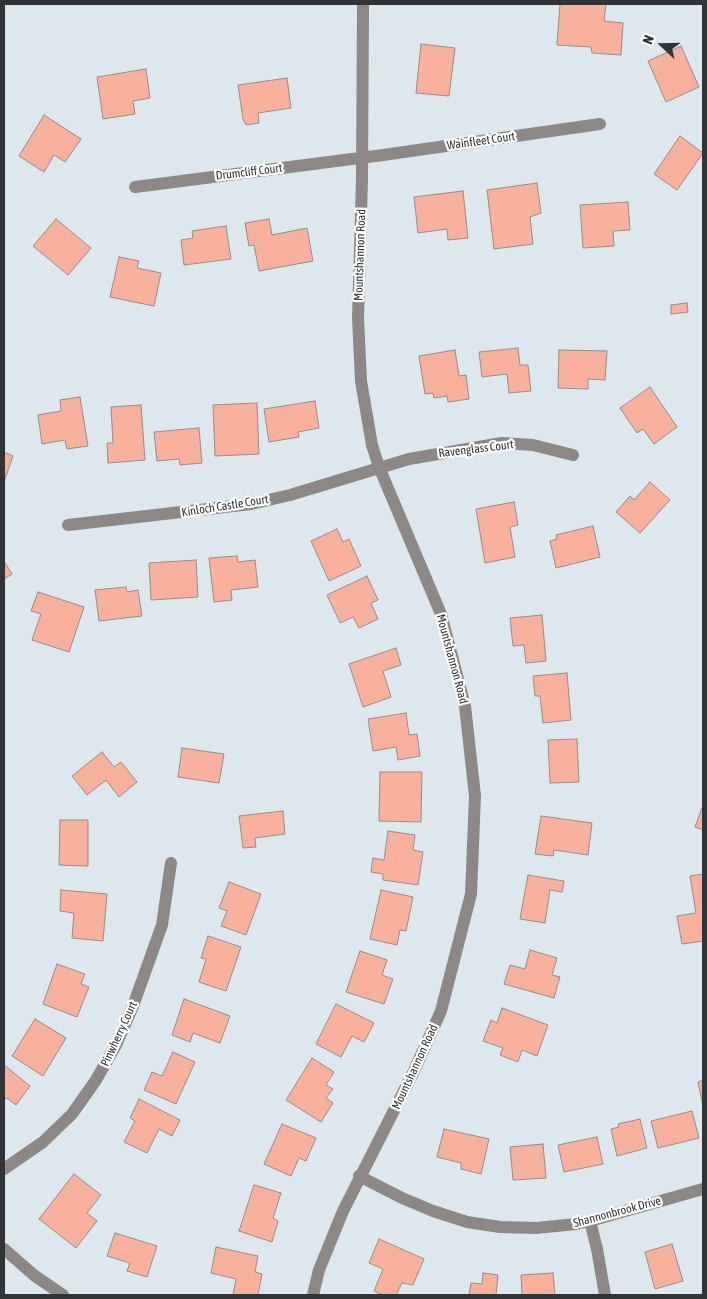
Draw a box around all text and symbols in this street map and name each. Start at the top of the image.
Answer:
north arrow [637,20,687,70]
text: N [639,33,657,46]
street label: Wainfleet Court [446,129,516,153]
street label: Drumcliff Court [215,161,283,183]
street label: Mountshannon Road [351,209,369,301]
street label: Ravenglass Court [438,437,514,461]
street label: Kinloch Castle Court [181,492,269,520]
street label: Mountshannon Road [433,613,471,705]
street label: Pinwherry Court [98,999,140,1069]
street label: Mountshannon Road [389,1022,441,1112]
street label: Shannonbrook Drive [572,1193,662,1231]

